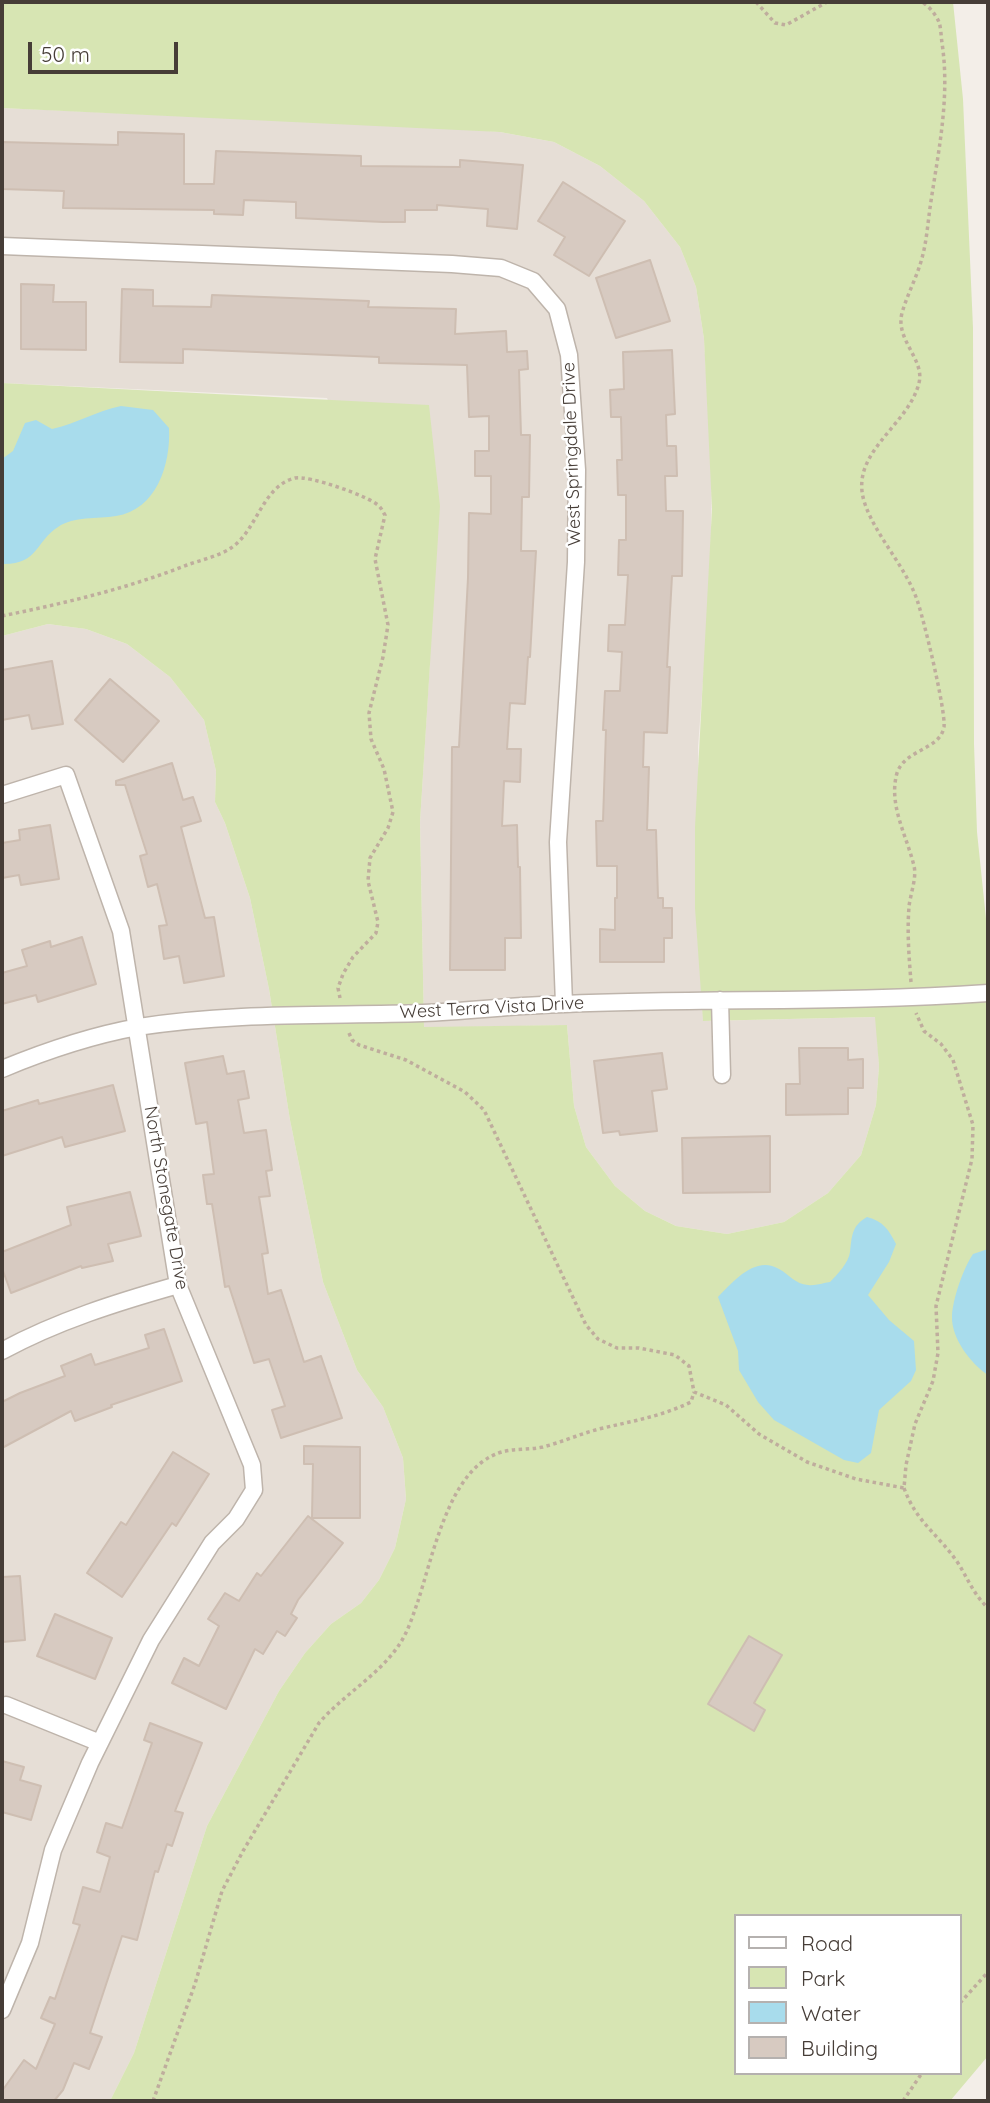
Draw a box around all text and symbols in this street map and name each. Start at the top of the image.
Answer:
scale bar [32,28,182,72]
text: 50 m [41,41,90,67]
street label: West Springdale Drive [558,362,586,546]
street label: West Terra Vista Drive [399,992,585,1024]
street label: North Stonegate Drive [139,1104,193,1292]
legend [734,1914,962,2075]
text: Road [801,1930,853,1956]
text: Park [801,1965,845,1991]
text: Water [801,2000,861,2026]
text: Building [801,2035,878,2061]

